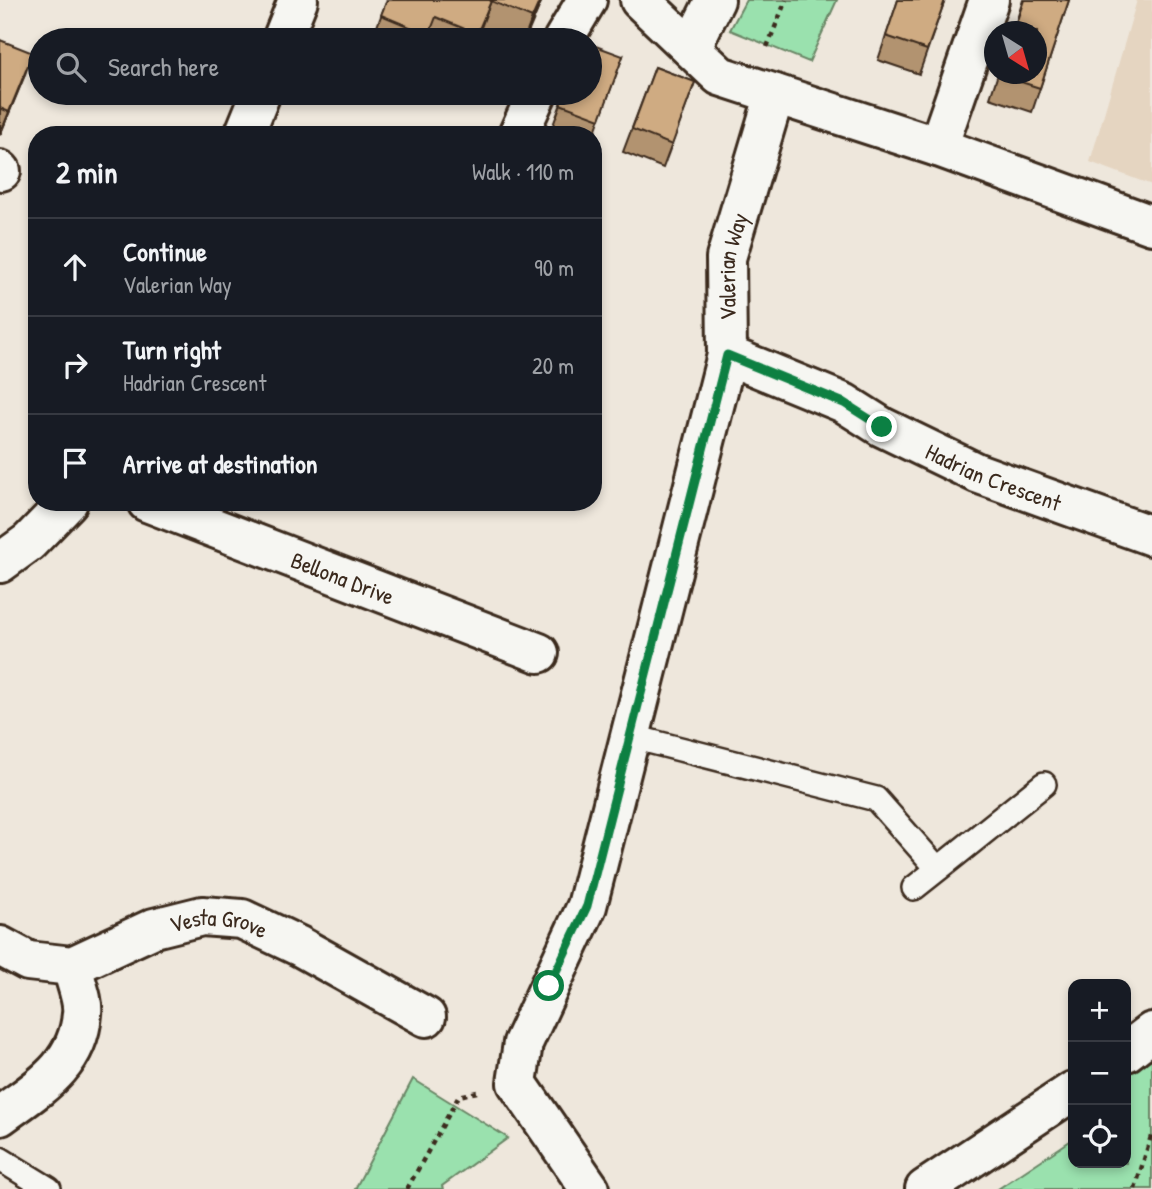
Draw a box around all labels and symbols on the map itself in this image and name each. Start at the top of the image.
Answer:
north arrow [984,21,1047,84]
street label: Valerian Way [711,209,754,321]
route end [866,411,897,442]
street label: Hadrian Crescent [921,435,1067,518]
street label: Bellona Drive [287,544,399,611]
street label: Vesta Grove [166,900,273,945]
route start [533,970,564,1001]

